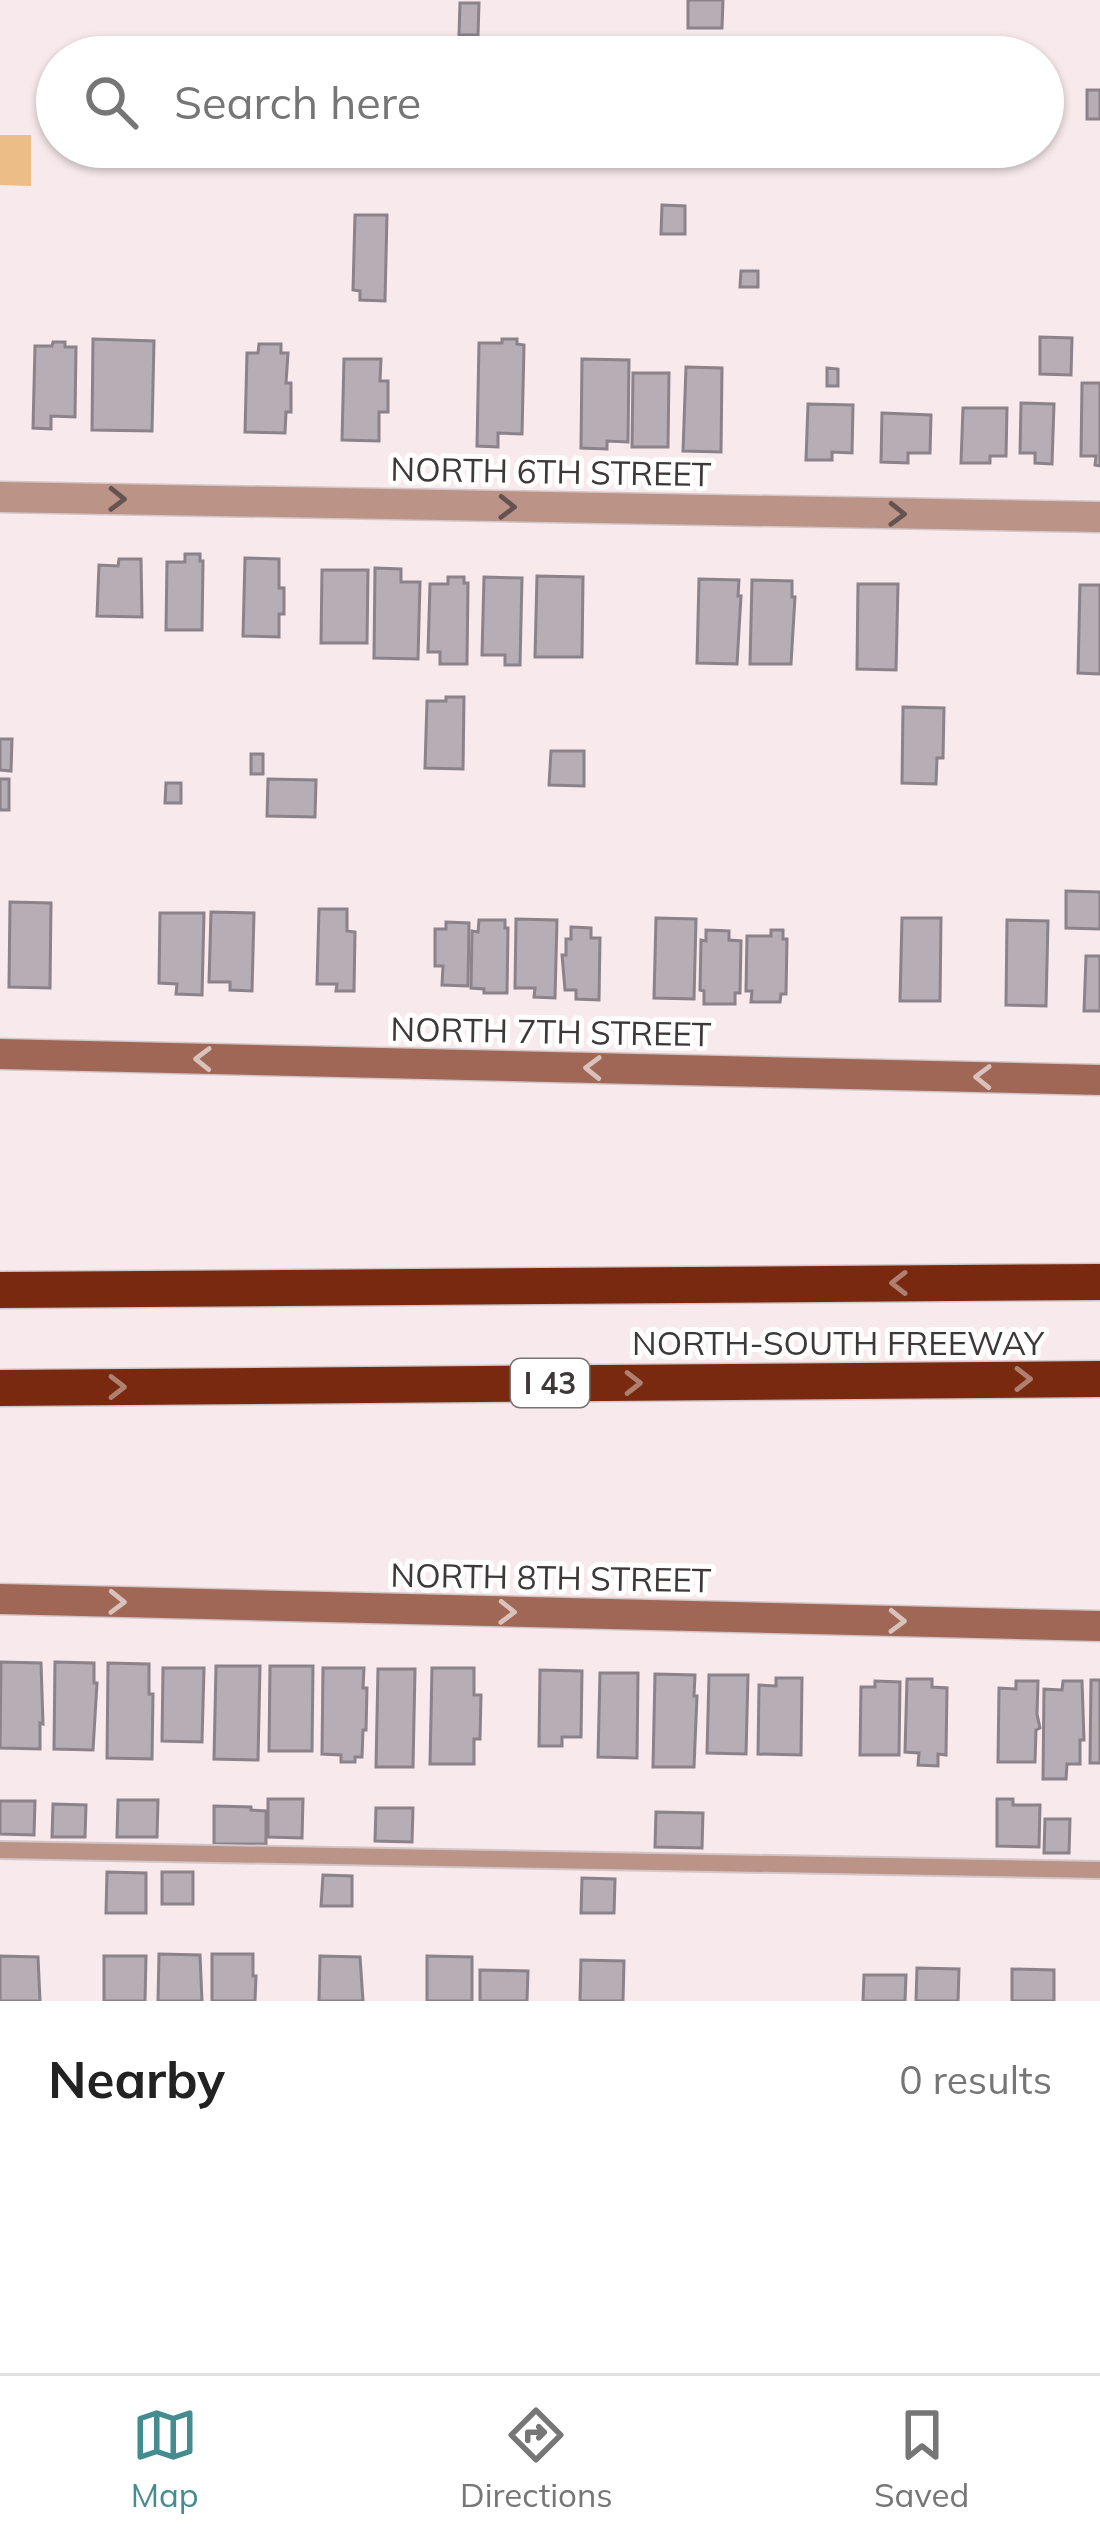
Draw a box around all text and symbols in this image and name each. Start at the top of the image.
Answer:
search box [36,36,1064,168]
icon: search [78,69,144,135]
text: Search here [174,74,421,130]
street label: NORTH 6TH STREET [390,448,712,494]
one-way arrow [108,486,127,512]
one-way arrow [498,493,517,519]
one-way arrow [888,500,907,526]
street label: NORTH 7TH STREET [390,1008,712,1054]
one-way arrow [193,1046,212,1072]
one-way arrow [583,1055,602,1081]
one-way arrow [973,1065,992,1091]
one-way arrow [889,1270,908,1296]
street label: NORTH-SOUTH FREEWAY [632,1322,1045,1363]
road number: I 43 [511,1359,589,1407]
one-way arrow [1014,1367,1033,1393]
one-way arrow [624,1370,643,1396]
one-way arrow [109,1374,127,1400]
street label: NORTH 8TH STREET [390,1554,712,1600]
one-way arrow [108,1589,127,1615]
one-way arrow [498,1598,517,1624]
one-way arrow [888,1608,907,1634]
text: Nearby [48,2047,225,2111]
text: 0 results [899,2055,1052,2104]
tab: Map [131,2402,199,2515]
tab: Directions [460,2402,613,2515]
tab: Saved [874,2402,969,2515]

